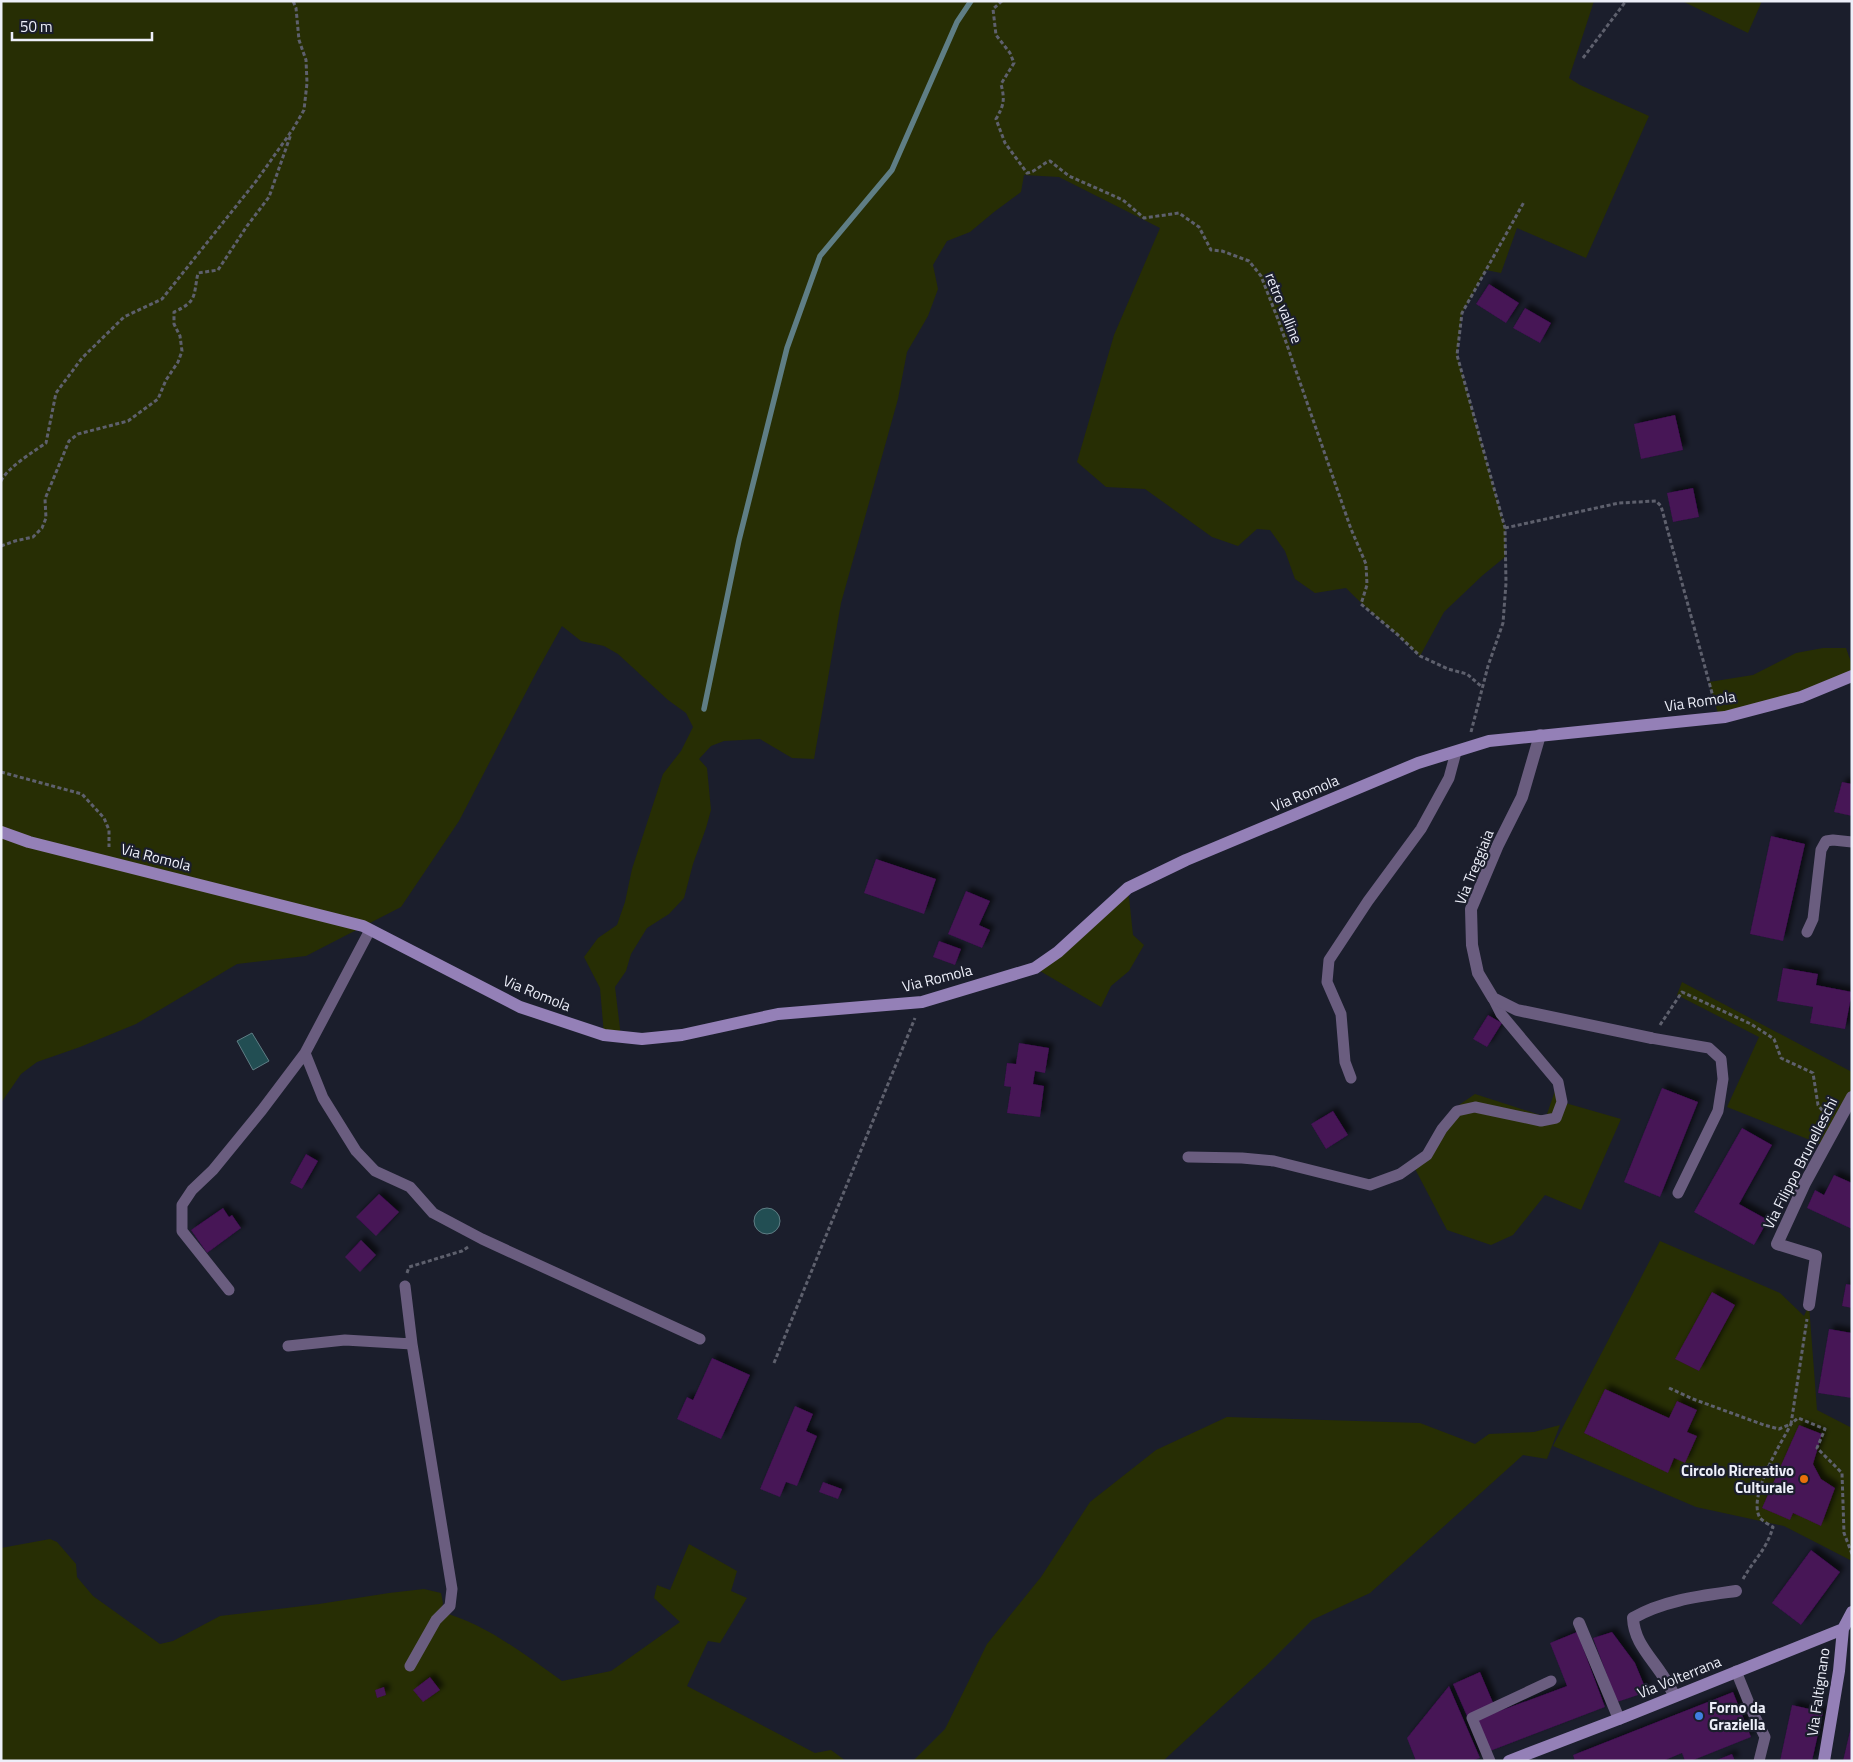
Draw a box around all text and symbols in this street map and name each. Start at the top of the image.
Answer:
scale bar [12,10,152,42]
text: 50 m [20,15,53,38]
street label: retro valline [1259,269,1309,347]
street label: Via Romola [1663,685,1737,717]
street label: Via Romola [1268,768,1343,818]
street label: Via Treggiaia [1449,826,1500,908]
street label: Via Romola [119,837,194,877]
street label: Via Romola [900,958,975,998]
street label: Via Romola [500,969,575,1017]
street label: Via Filippo Brunelleschi [1757,1093,1843,1233]
place label: Circolo Ricreativo Culturale [1681,1459,1794,1499]
marker: Circolo Ricreativo Culturale [1798,1473,1810,1485]
street label: Via Faltignano [1800,1646,1836,1738]
street label: Via Volterrana [1634,1650,1725,1704]
place label: Forno da Graziella [1709,1696,1766,1736]
marker: Forno da Graziella [1693,1710,1705,1722]

